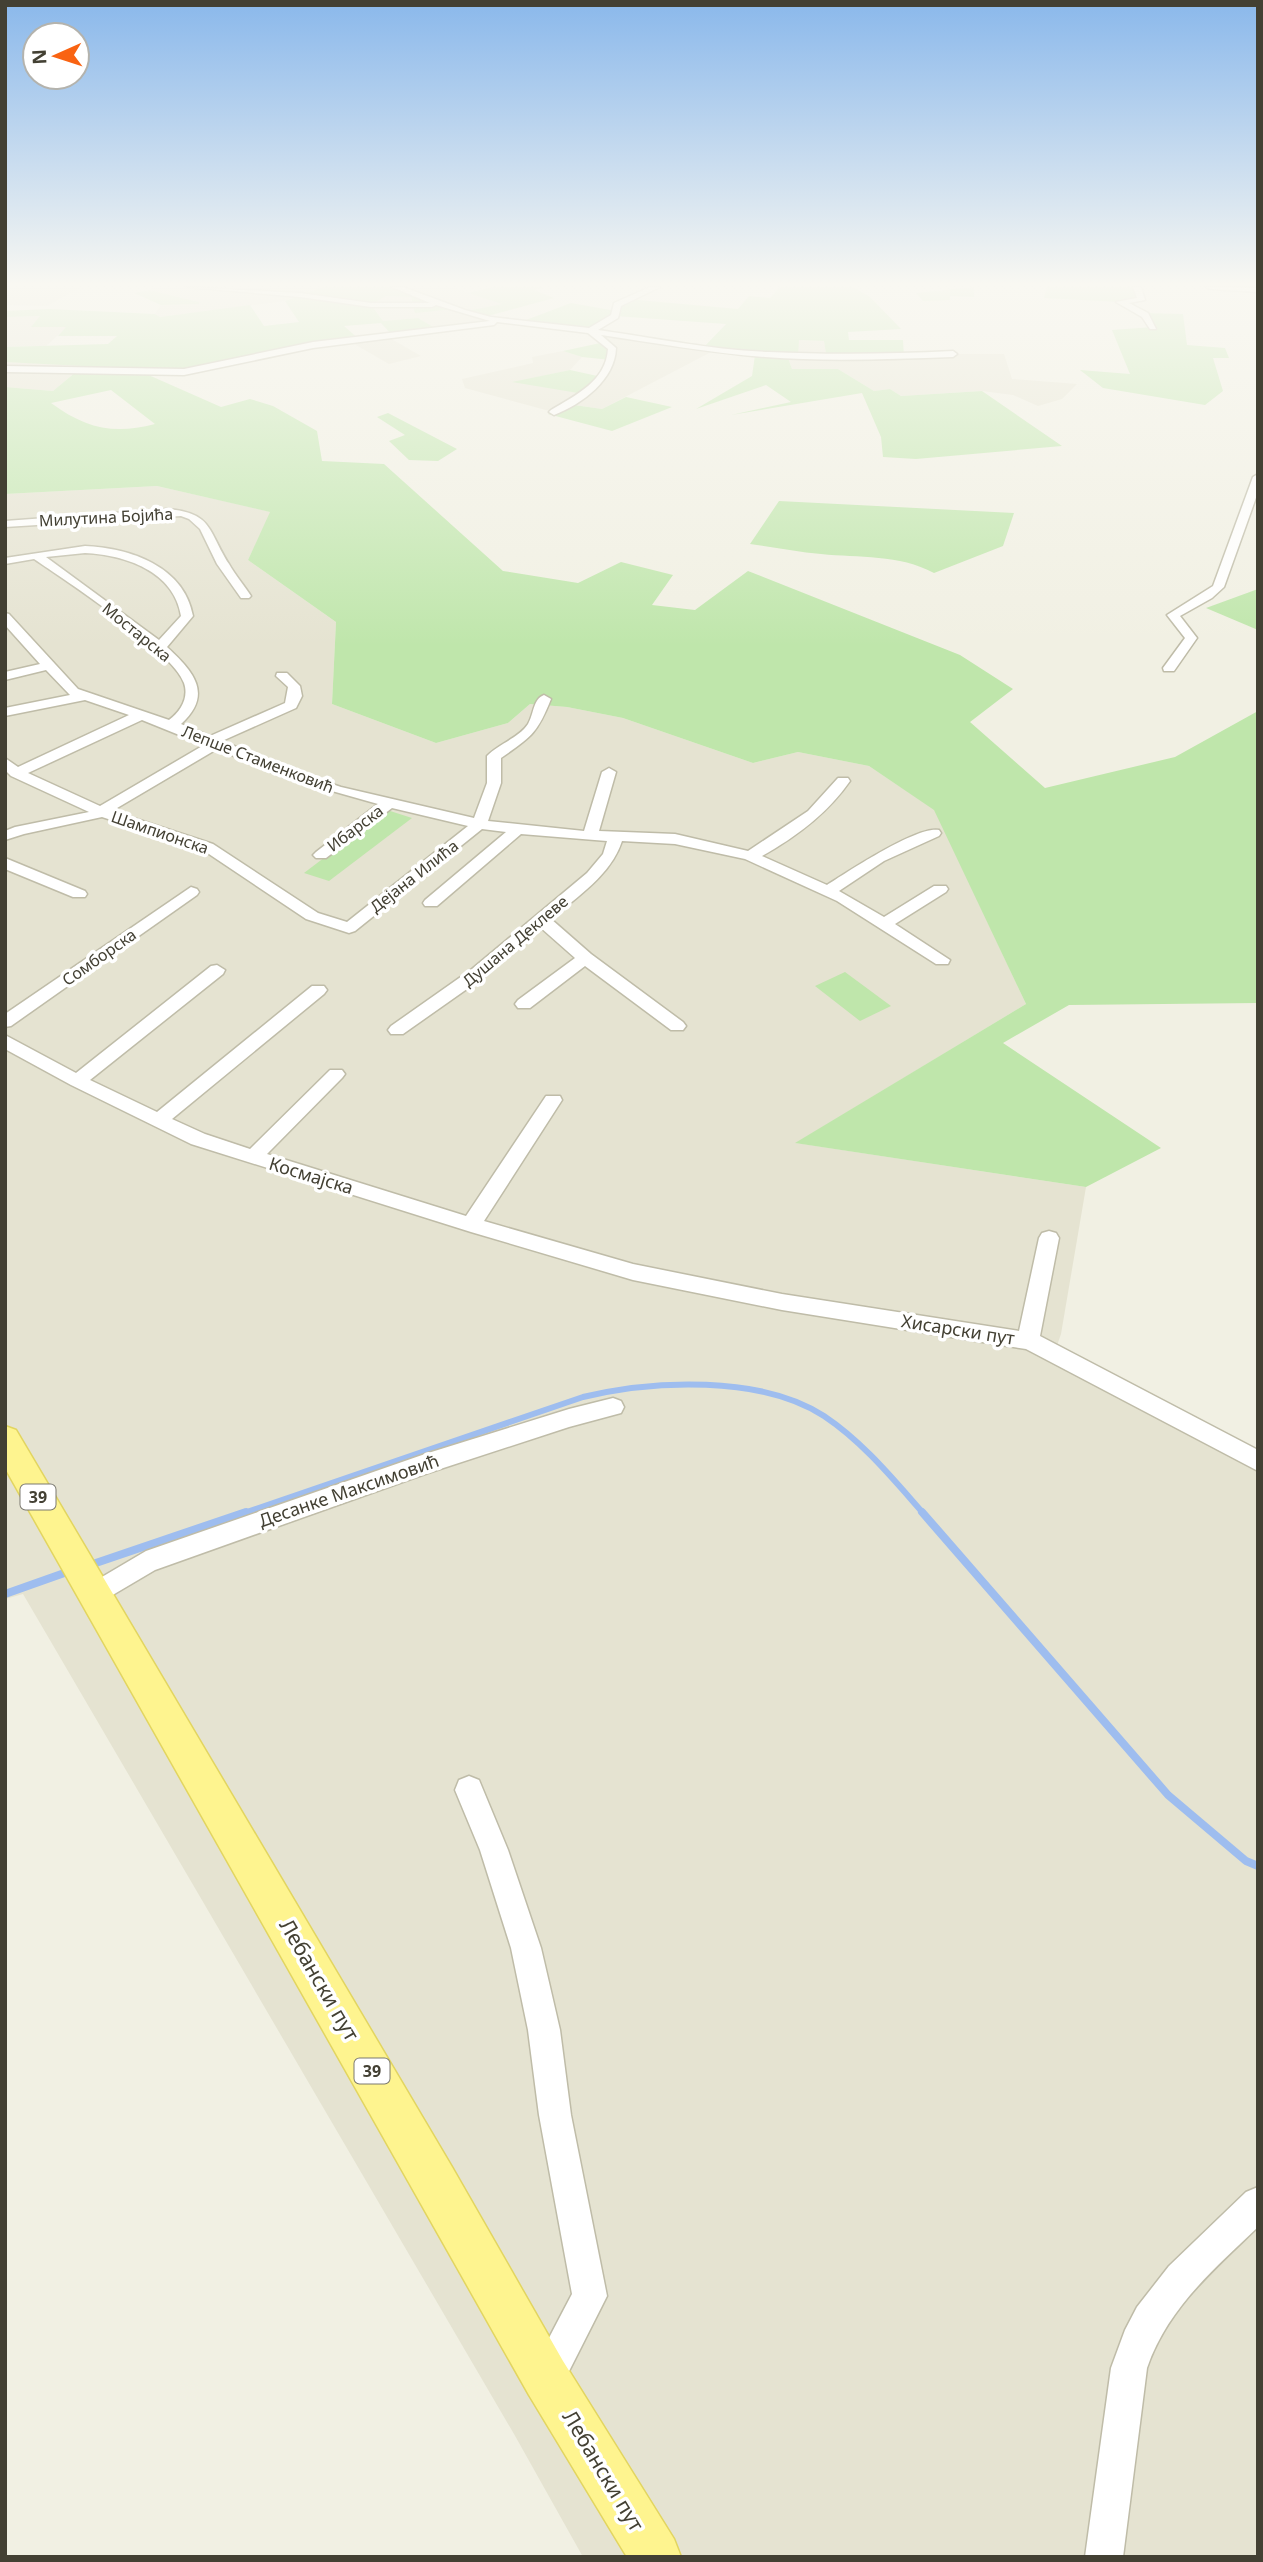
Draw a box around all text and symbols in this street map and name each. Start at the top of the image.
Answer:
north arrow [21,21,91,91]
text: N [26,48,52,65]
street label: Милутина Бојића [38,502,174,532]
street label: Мостарска [98,597,176,667]
street label: Лепше Стаменковић [179,720,337,798]
street label: Ибарска [322,800,388,856]
street label: Шампионска [108,805,212,859]
street label: Дејана Илића [365,835,463,917]
street label: Душана Деклеве [458,890,573,992]
street label: Сомборска [58,923,140,991]
street label: Космајска [266,1151,356,1199]
street label: Хисарски пут [900,1308,1017,1350]
street label: Десанке Максимовић [255,1448,442,1532]
road number: 39 [20,1484,56,1510]
street label: Лебански пут [274,1913,366,2046]
road number: 39 [354,2058,390,2084]
street label: Лебански пут [557,2405,651,2536]

